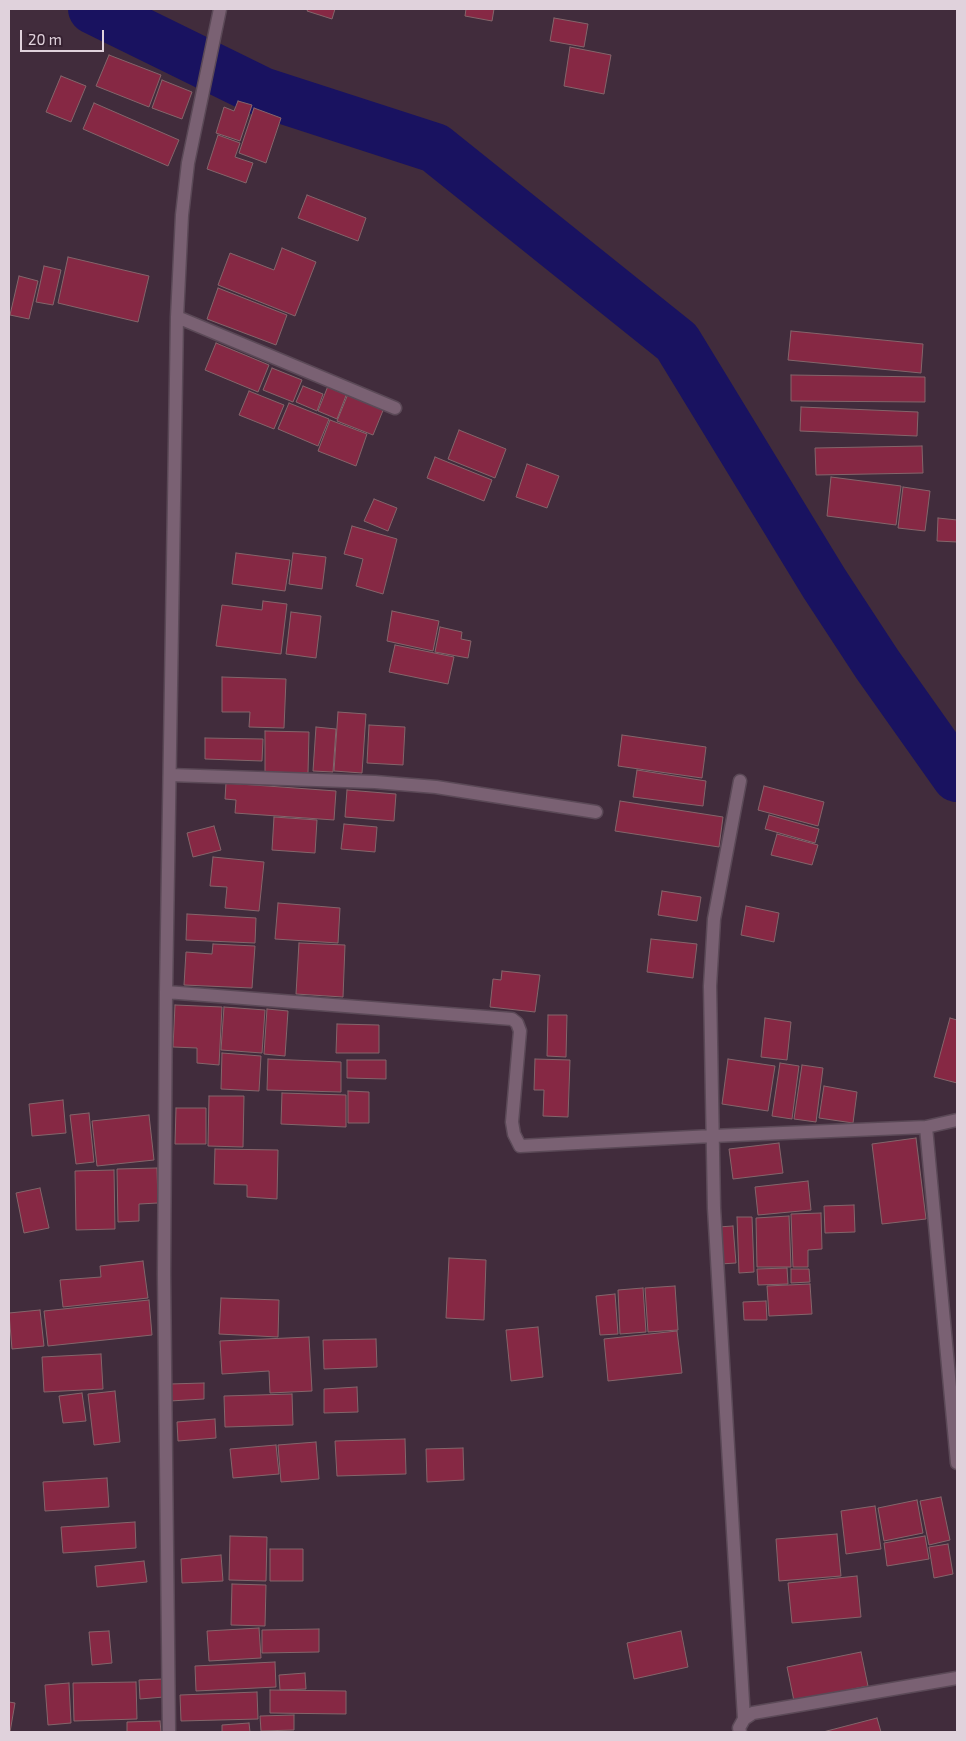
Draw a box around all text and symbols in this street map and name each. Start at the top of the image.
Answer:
scale bar [22,20,106,52]
text: 20 m [28,30,62,48]

